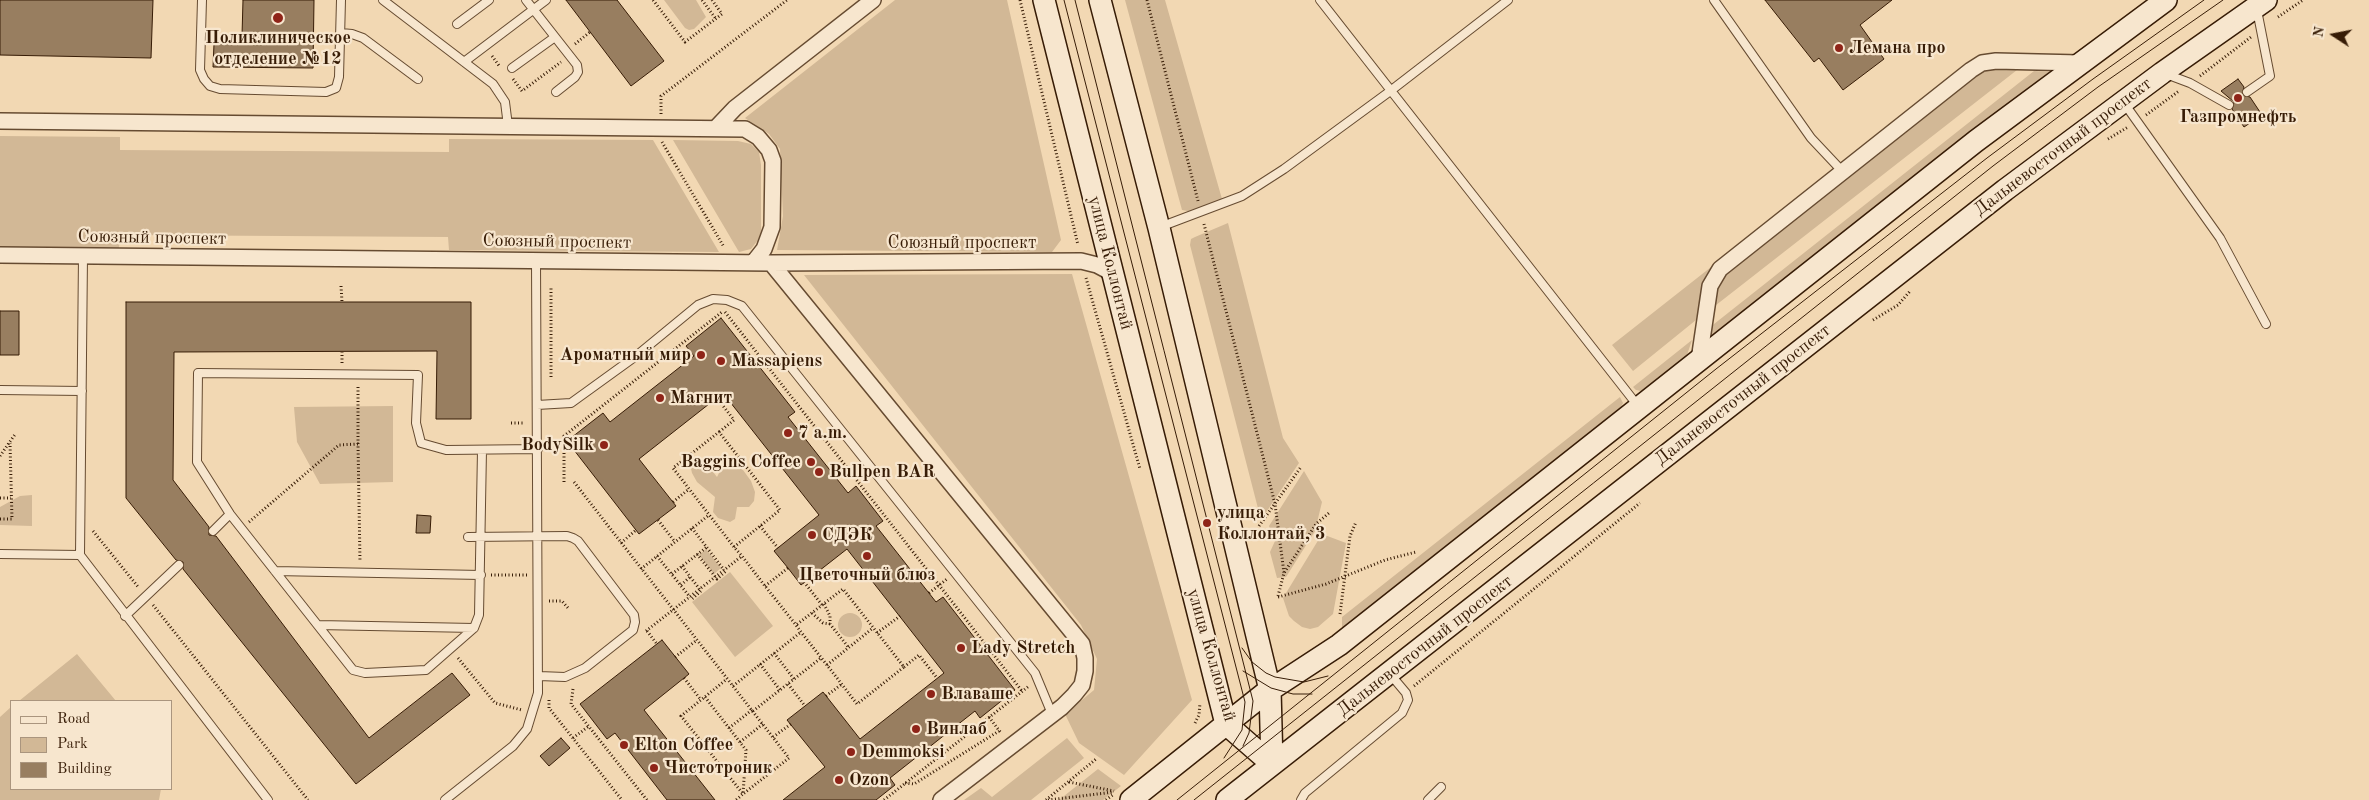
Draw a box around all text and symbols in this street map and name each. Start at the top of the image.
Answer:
north arrow [2309,10,2359,60]
marker: Поликлиническое отделение №12 [271,11,285,25]
text: N [2311,26,2327,39]
place label: Поликлиническое отделение №12 [205,27,351,70]
place label: Лемана про [1849,37,1946,59]
marker: Лемана про [1833,42,1845,54]
street label: Дальневосточный проспект [1970,73,2156,221]
marker: Газпромнефть [2232,92,2244,104]
place label: Газпромнефть [2179,106,2297,128]
street label: улица Коллонтай [1083,194,1137,332]
street label: Союзный проспект [77,226,227,250]
street label: Союзный проспект [482,230,632,254]
street label: Союзный проспект [888,232,1036,254]
street label: Дальневосточный проспект [1651,320,1835,470]
place label: Ароматный мир [560,344,691,366]
marker: Ароматный мир [695,349,707,361]
place label: Massapiens [731,350,822,372]
marker: Massapiens [715,355,727,367]
place label: Магнит [670,387,732,409]
marker: Магнит [654,392,666,404]
place label: 7 a.m. [798,422,847,444]
marker: 7 a.m. [782,427,794,439]
place label: BodySilk [521,434,594,456]
marker: BodySilk [598,439,610,451]
place label: Baggins Coffee [680,451,801,473]
marker: Baggins Coffee [805,456,817,468]
place label: Bullpen BAR [829,461,935,483]
marker: Bullpen BAR [813,466,825,478]
place label: улица Коллонтай, 3 [1217,502,1326,544]
marker: улица Коллонтай, 3 [1201,517,1213,529]
place label: СДЭК [822,524,872,546]
marker: СДЭК [806,529,818,541]
marker: Цветочный блюз [861,550,873,562]
place label: Цветочный блюз [799,564,935,586]
street label: Дальневосточный проспект [1333,571,1517,721]
street label: улица Коллонтай [1182,586,1240,724]
place label: Lady Stretch [971,637,1075,659]
marker: Lady Stretch [955,642,967,654]
place label: Влаваше [941,683,1013,705]
marker: Влаваше [925,688,937,700]
legend [10,700,172,790]
text: Road [57,712,90,727]
place label: Винлаб [926,718,987,740]
marker: Винлаб [910,723,922,735]
place label: Elton Coffee [634,734,733,756]
text: Park [57,737,88,752]
marker: Elton Coffee [618,739,630,751]
place label: Demmoksi [861,741,945,763]
marker: Demmoksi [845,746,857,758]
place label: Чистотроник [664,757,772,779]
text: Building [57,762,112,777]
marker: Чистотроник [648,762,660,774]
place label: Ozon [849,769,889,791]
marker: Ozon [833,774,845,786]

